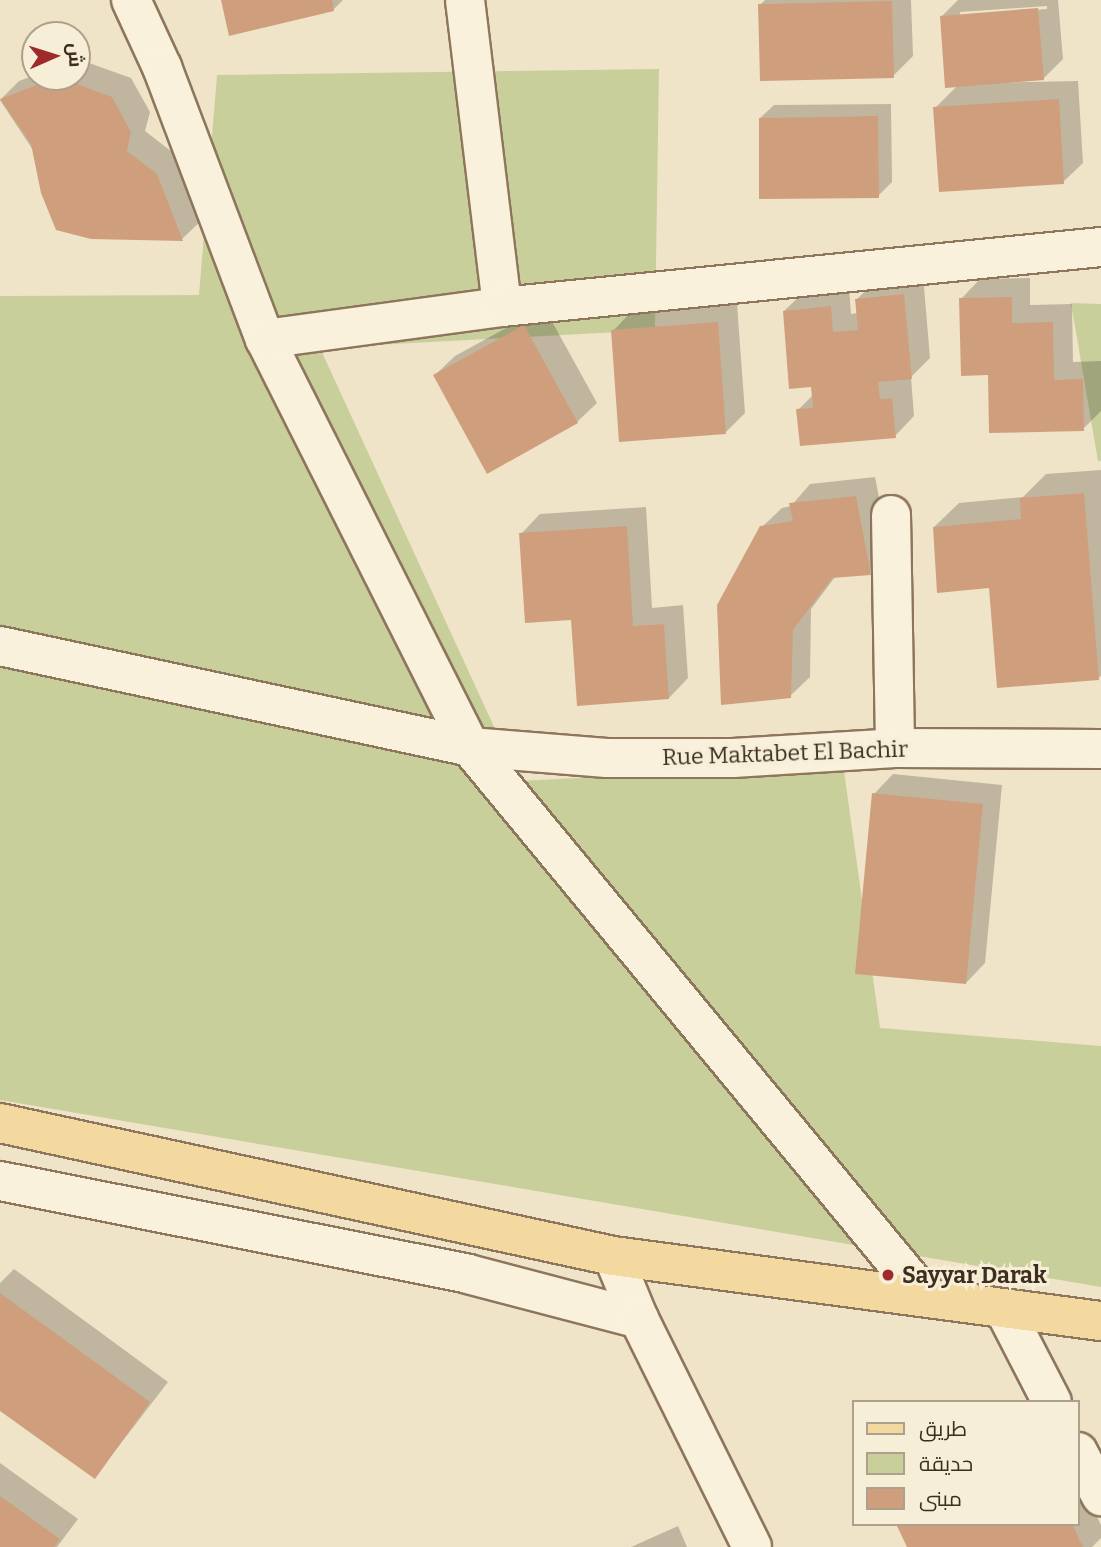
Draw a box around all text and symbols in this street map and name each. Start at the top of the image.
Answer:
north arrow [21,21,91,91]
text: ش [63,42,88,68]
street label: Rue Maktabet El Bachir [662,735,908,771]
place label: Sayyar Darak [902,1261,1047,1289]
marker: Sayyar Darak [880,1267,896,1283]
legend [852,1400,1080,1526]
text: طريق [919,1416,967,1442]
text: حديقة [919,1451,973,1477]
text: مبنى [919,1486,962,1512]

